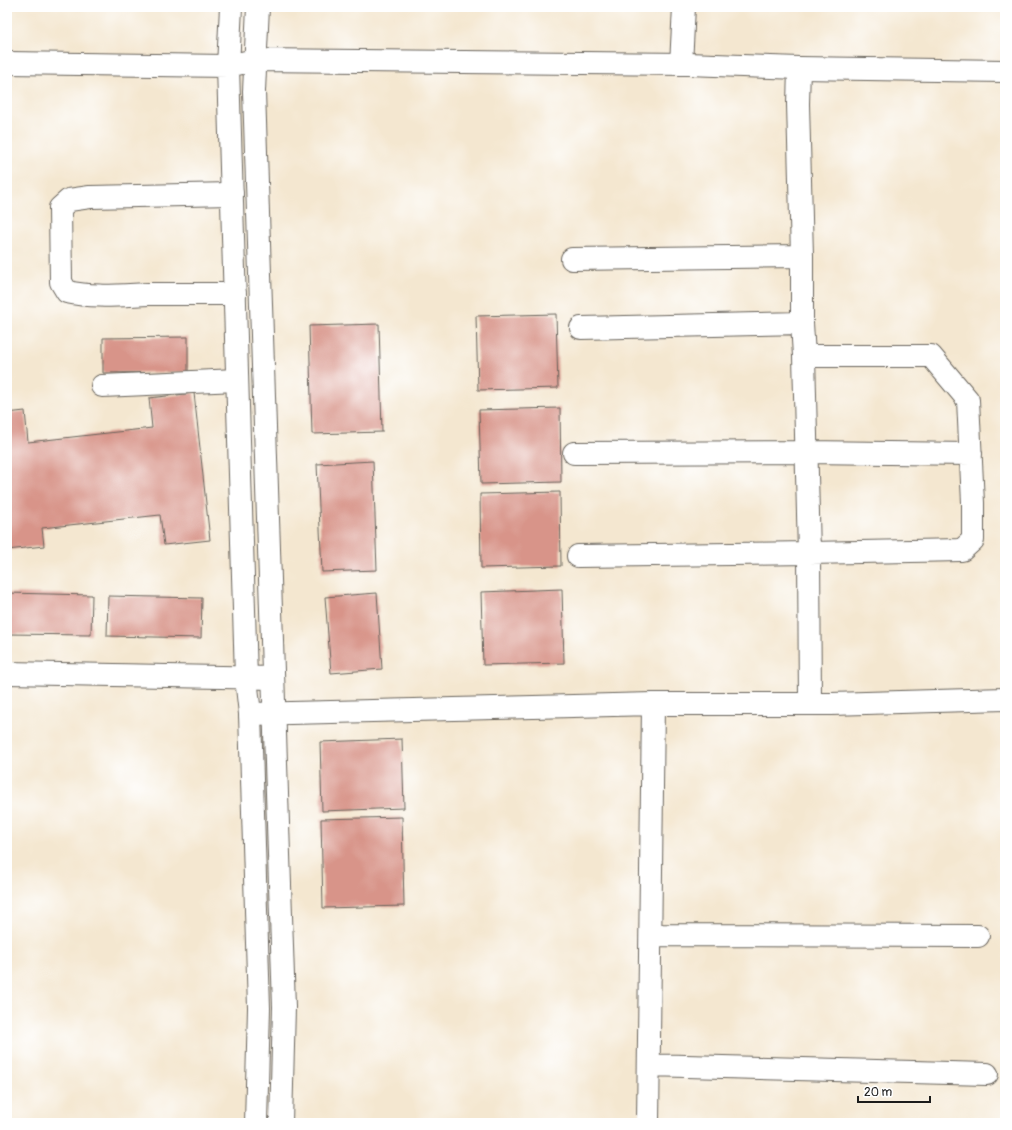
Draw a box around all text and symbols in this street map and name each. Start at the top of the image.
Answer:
scale bar [858,1078,930,1104]
text: 20 m [864,1085,893,1100]

